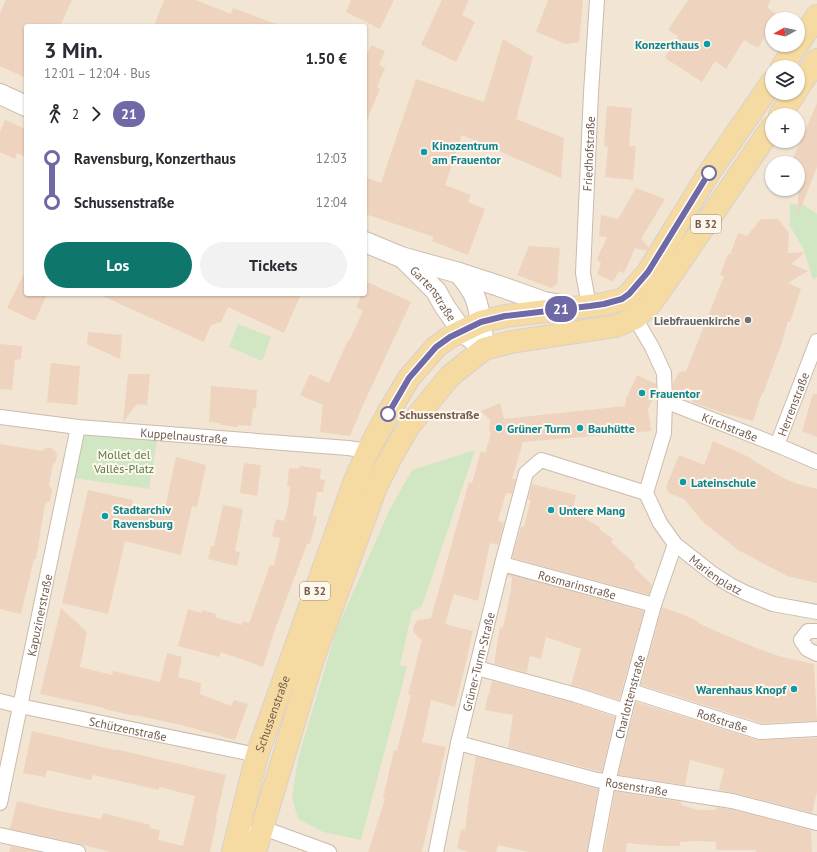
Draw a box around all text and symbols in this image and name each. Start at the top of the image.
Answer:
north arrow [765,12,805,52]
map controls [765,12,805,196]
text: 3 Min. [44,36,103,64]
place label: Konzerthaus [635,37,699,52]
marker: Konzerthaus [702,39,712,49]
text: 1.50 € [305,49,347,68]
button: layers [765,60,805,100]
text: 12:01 – 12:04 · Bus [44,65,150,82]
icon: walk [44,103,66,125]
icon: forward [85,103,107,125]
text: 21 [121,105,137,123]
text: 2 [72,106,79,123]
button: + [765,108,805,148]
street label: Friedhofstraße [579,116,597,192]
place label: Kinozentrum am Frauentor [432,138,502,167]
marker: Kinozentrum am Frauentor [419,147,429,157]
text: Ravensburg, Konzerthaus [74,149,236,168]
text: 12:03 [316,150,347,167]
button: − [765,156,805,196]
unlabelled marker [701,165,717,181]
text: Schussenstraße [74,193,175,212]
text: 12:04 [316,194,347,211]
road number: B 32 [691,215,721,233]
button: Los [44,242,192,288]
button: Tickets [200,242,347,288]
street label: Gartenstraße [407,262,460,324]
line badge: 21 [543,296,579,322]
text: 21 [553,300,569,318]
place label: Liebfrauenkirche [654,313,740,328]
marker: Liebfrauenkirche [743,315,753,325]
street label: Herrenstraße [774,370,812,438]
place label: Frauentor [650,386,701,401]
marker: Frauentor [637,388,647,398]
marker: Schussenstraße [380,406,396,422]
place label: Schussenstraße [399,407,479,422]
street label: Kirchstraße [700,409,760,444]
place label: Grüner Turm [507,421,571,436]
place label: Bauhütte [588,421,635,436]
marker: Grüner Turm [494,423,504,433]
marker: Bauhütte [575,423,585,433]
street label: Kuppelnaustraße [140,424,228,446]
park label: Mollet del Vallès-Platz [93,447,154,476]
place label: Lateinschule [691,475,756,490]
marker: Lateinschule [678,477,688,487]
place label: Stadtarchiv Ravensburg [113,502,173,531]
place label: Untere Mang [559,503,625,518]
marker: Untere Mang [546,505,556,515]
marker: Stadtarchiv Ravensburg [100,511,110,521]
street label: Marienplatz [687,551,745,597]
street label: Rosmarinstraße [537,567,618,602]
street label: Kapuzinerstraße [23,573,55,657]
road number: B 32 [300,582,330,600]
street label: Grüner-Turm-Straße [459,610,497,713]
street label: Charlottenstraße [611,653,648,740]
street label: Schussenstraße [251,673,292,754]
place label: Warenhaus Knopf [696,682,787,697]
marker: Warenhaus Knopf [789,684,799,694]
street label: Roßstraße [695,705,750,735]
street label: Schützenstraße [88,713,168,744]
street label: Rosenstraße [604,774,669,798]

